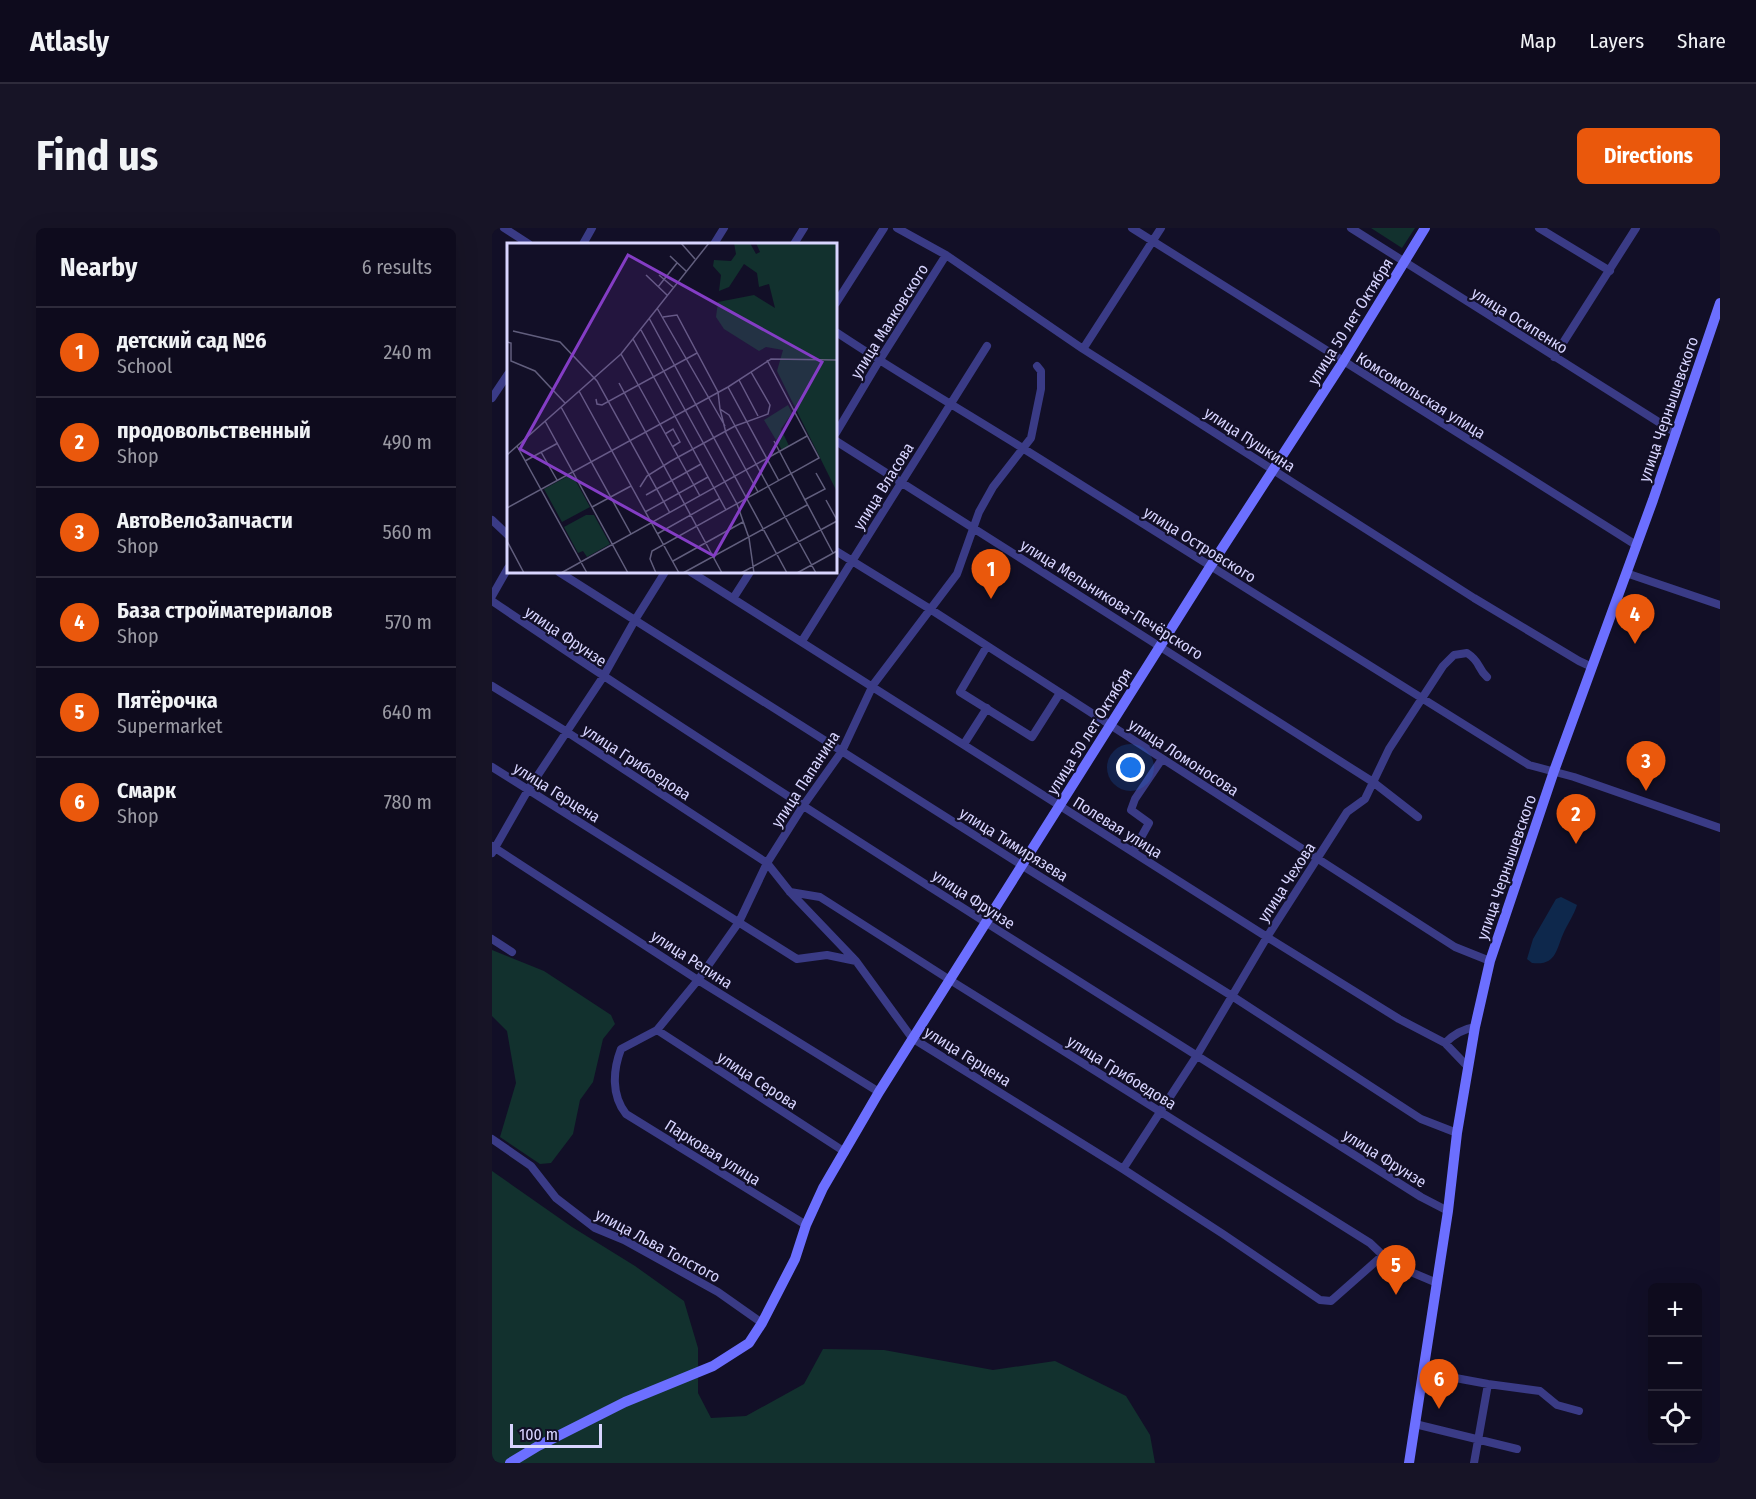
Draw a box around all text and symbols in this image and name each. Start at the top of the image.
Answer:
text: Atlasly [30,25,109,58]
text: Map [1520,28,1556,54]
text: Layers [1589,28,1644,54]
text: Share [1677,28,1726,54]
button: Directions [1577,128,1720,184]
text: Find us [36,131,158,181]
inset map [507,243,837,573]
text: Nearby [60,252,137,283]
text: 6 results [362,255,432,279]
street label: улица 50 лет Октября [1304,255,1397,388]
street label: улица Маяковского [847,260,932,382]
street label: улица Осипенко [1468,283,1571,358]
text: детский сад №6 [117,327,266,354]
street label: улица Чернышевского [1635,334,1702,484]
text: 1 [75,340,84,364]
text: 240 m [383,340,432,364]
street label: Комсомольская улица [1353,348,1489,443]
text: School [117,354,172,378]
street label: улица Пушкина [1201,403,1299,476]
text: продовольственный [117,417,311,444]
text: 2 [75,430,84,454]
text: 490 m [382,430,432,454]
street label: улица Власова [849,439,918,533]
text: Shop [117,444,159,468]
street label: улица Островского [1140,502,1259,587]
text: АвтоВелоЗапчасти [117,507,293,534]
text: 3 [75,520,84,544]
text: 560 m [382,520,432,544]
text: Shop [117,534,159,558]
street label: улица Мельникова-Печёрского [1017,535,1207,664]
pin: 1 [972,550,1010,599]
pin: 4 [1616,594,1654,644]
text: База стройматериалов [117,597,333,624]
street label: улица Фрунзе [521,602,610,671]
text: 4 [74,610,85,634]
text: 570 m [385,610,432,634]
text: Shop [117,624,159,648]
street label: улица 50 лет Октября [1043,665,1136,798]
text: Пятёрочка [117,687,218,714]
text: 5 [75,700,84,724]
text: 640 m [382,700,432,724]
text: Supermarket [117,714,223,738]
street label: улица Ломоносова [1125,715,1242,800]
street label: улица Грибоедова [579,720,694,804]
street label: улица Папанина [767,727,844,831]
pin: 3 [1626,742,1666,791]
your location [1116,753,1145,782]
street label: улица Герцена [510,758,604,827]
text: Смарк [117,777,176,804]
text: 6 [74,790,85,814]
text: 780 m [384,790,432,814]
street label: Полевая улица [1070,792,1166,862]
street label: улица Чернышевского [1473,792,1540,942]
pin: 2 [1556,794,1596,844]
street label: улица Тимирязева [956,803,1072,886]
text: Shop [117,804,159,828]
street label: улица Чехова [1254,839,1319,926]
street label: улица Фрунзе [929,866,1019,933]
street label: улица Репина [648,926,736,993]
street label: улица Герцена [921,1022,1015,1091]
street label: улица Грибоедова [1064,1031,1180,1114]
street label: улица Серова [714,1047,802,1114]
street label: Парковая улица [661,1115,764,1190]
street label: улица Фрунзе [1340,1125,1430,1192]
street label: улица Льва Толстого [592,1204,723,1286]
pin: 5 [1376,1246,1416,1295]
map controls [1648,1283,1702,1445]
button: + [1648,1283,1702,1337]
button: − [1648,1337,1702,1391]
pin: 6 [1420,1360,1458,1409]
button: locate [1648,1391,1702,1445]
scale bar [510,1421,602,1448]
text: 100 m [519,1425,558,1444]

